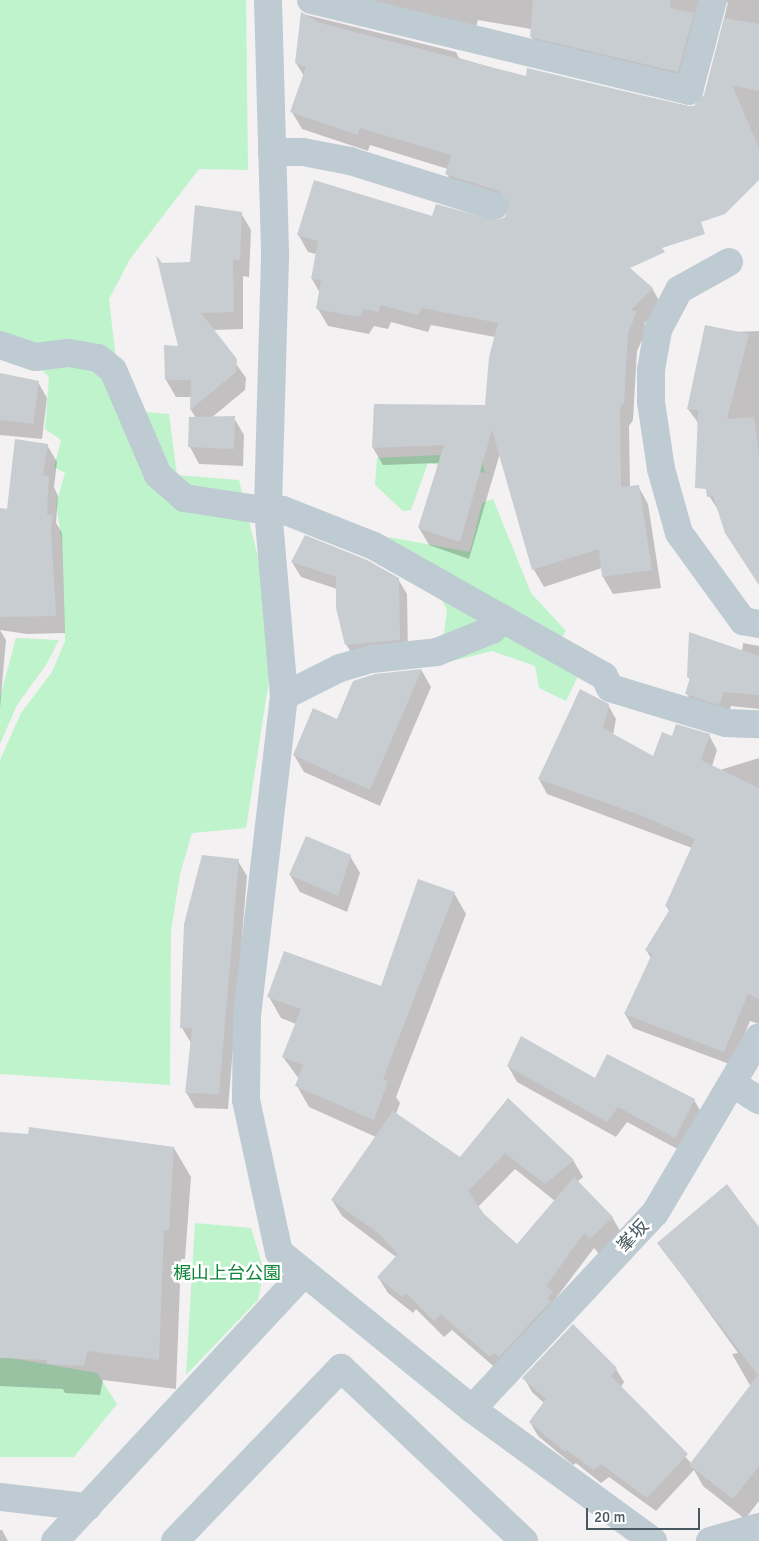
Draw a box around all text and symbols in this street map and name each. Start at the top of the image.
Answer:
street label: 峯坂 [613,1215,653,1257]
park label: 梶山上台公園 [173,1262,281,1284]
scale bar [589,1498,703,1530]
text: 20 m [594,1508,625,1526]

